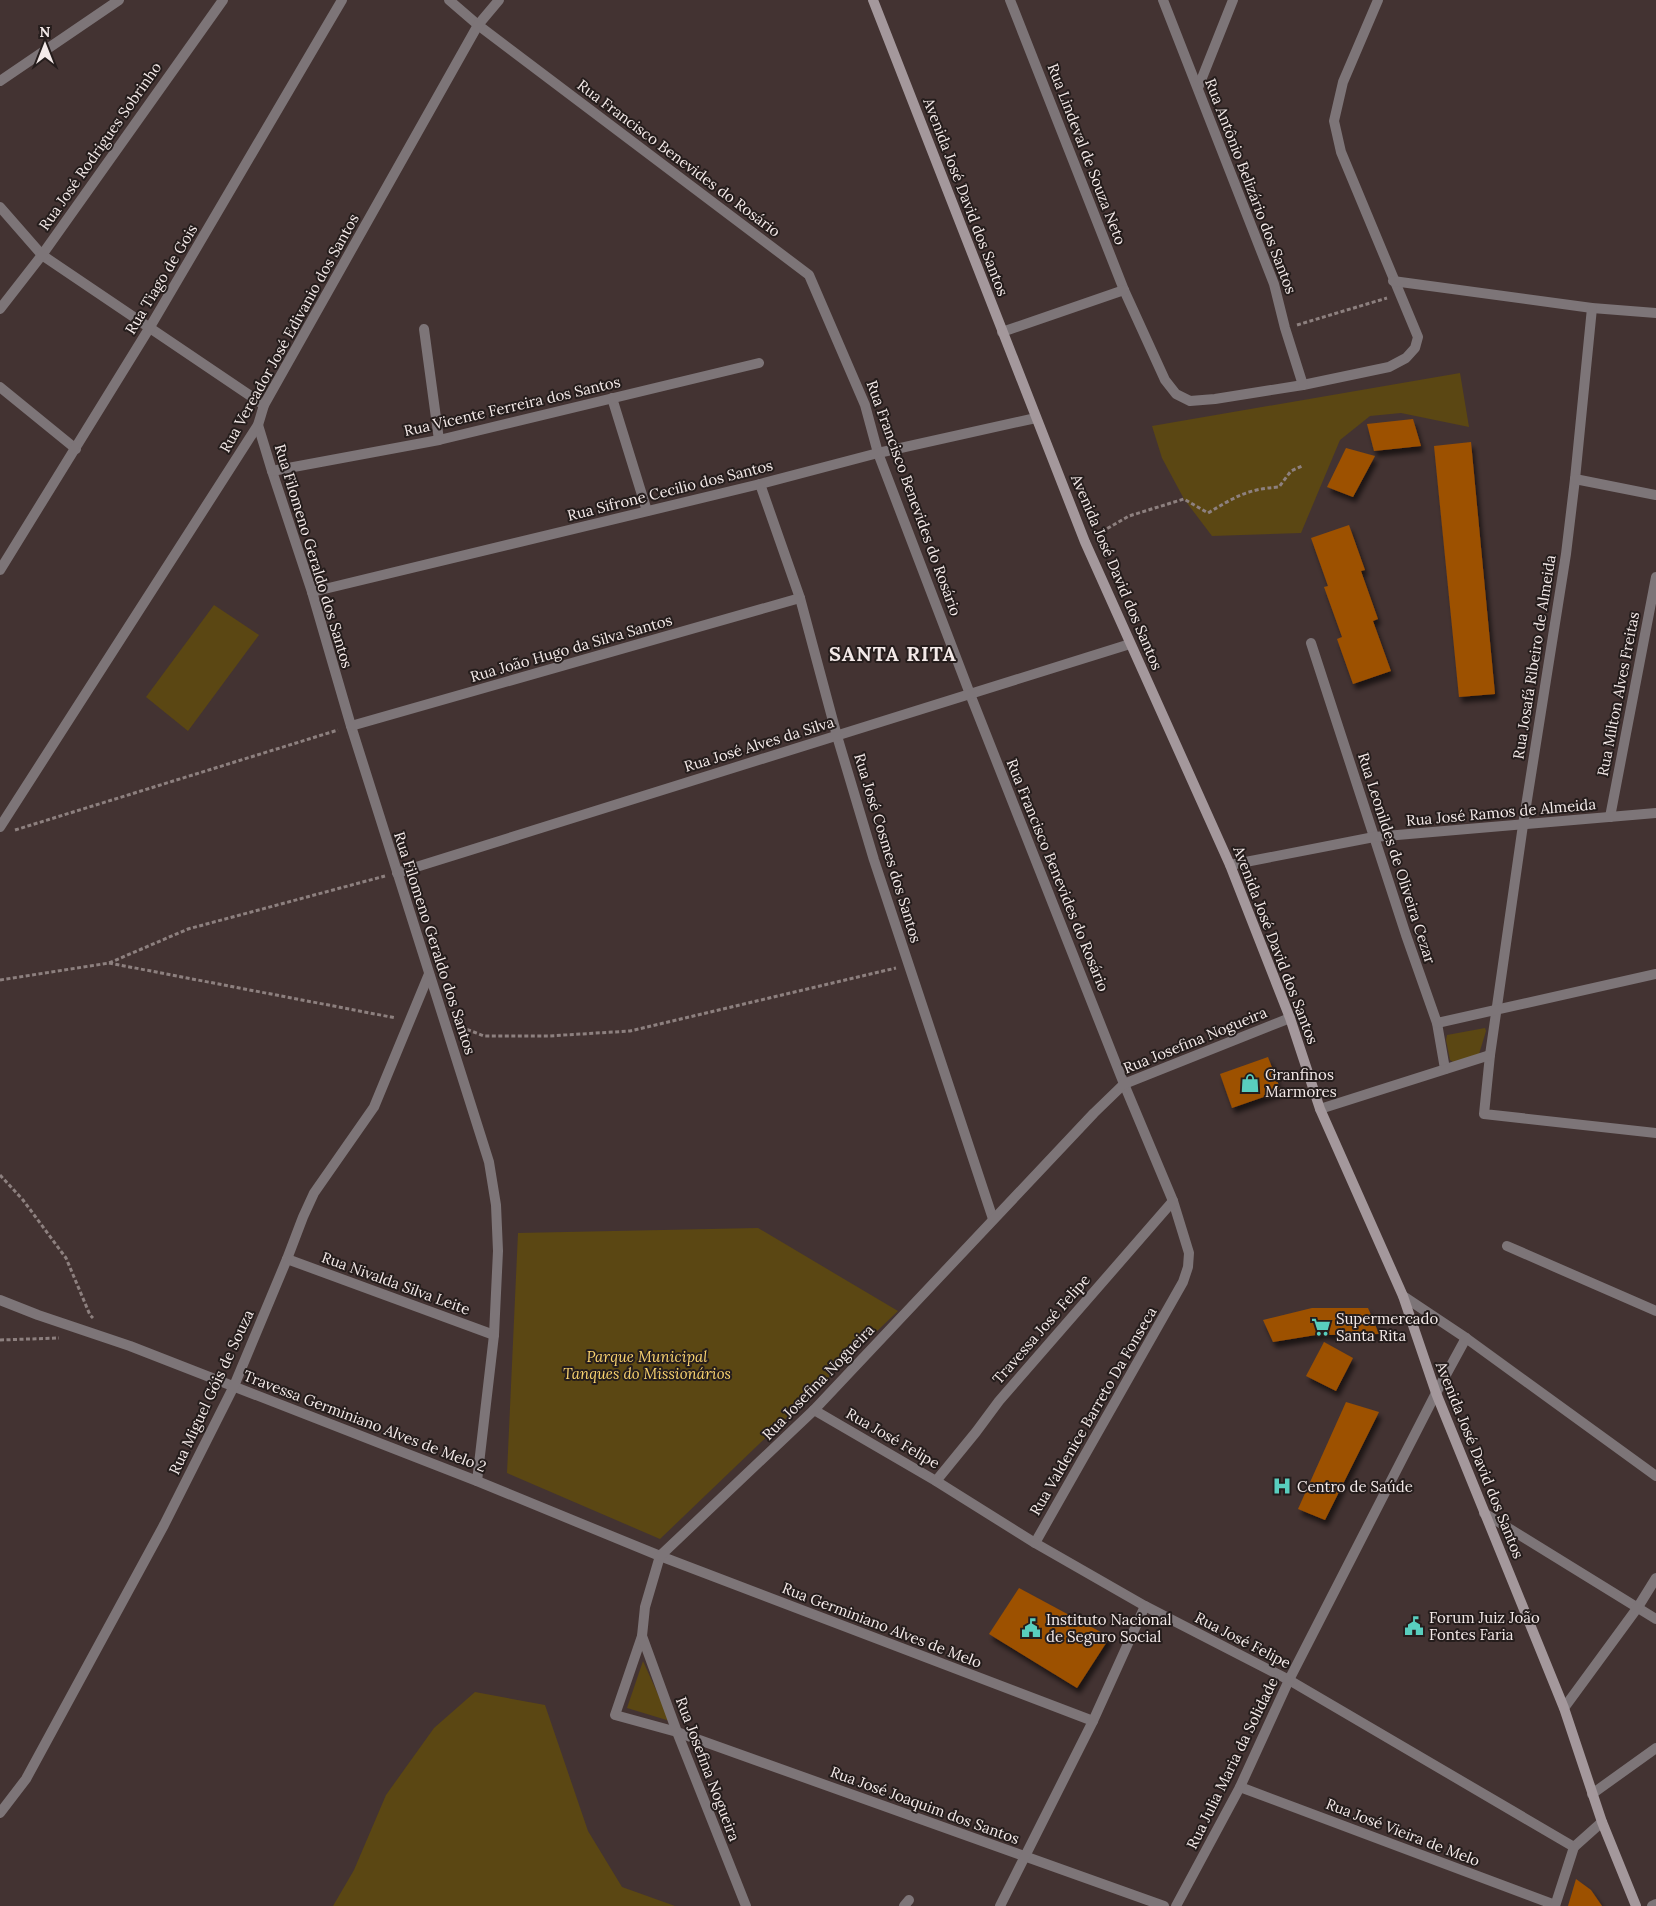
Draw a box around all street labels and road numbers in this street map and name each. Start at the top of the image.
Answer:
street label: Rua José Rodrigues Sobrinho [35,58,166,234]
street label: Rua Lindeval de Souza Neto [1044,61,1130,248]
street label: Rua Francisco Benevides do Rosário [574,75,785,241]
street label: Rua Antônio Belizário dos Santos [1201,76,1301,296]
street label: Avenida José David dos Santos [919,94,1013,299]
street label: Rua Vereador José Edivanio dos Santos [215,210,363,456]
street label: Rua Tiago de Gois [121,221,201,337]
street label: Rua Vicente Ferreira dos Santos [402,372,622,440]
street label: Rua Francisco Benevides do Rosário [862,378,966,619]
street label: Rua Filomeno Geraldo dos Santos [271,442,357,670]
street label: Rua Sifrone Cecilio dos Santos [565,455,775,525]
street label: Avenida José David dos Santos [1067,470,1167,673]
street label: Rua Josafá Ribeiro de Almeida [1508,553,1560,761]
street label: Rua João Hugo da Silva Santos [468,610,674,686]
street label: Rua Milton Alves Freitas [1593,610,1643,778]
street label: Rua José Alves da Silva [682,712,837,776]
street label: Rua Leonildes de Oliveira Cezar [1354,750,1440,966]
street label: Rua José Cosmes dos Santos [850,751,926,945]
street label: Rua Francisco Benevides do Rosário [1002,756,1114,994]
street label: Rua José Ramos de Almeida [1405,794,1597,830]
street label: Rua Filomeno Geraldo dos Santos [390,829,480,1057]
street label: Avenida José David dos Santos [1229,842,1323,1047]
street label: Rua Josefina Nogueira [1120,1002,1270,1078]
street label: Rua Nivalda Silva Leite [319,1247,473,1319]
street label: Travessa José Felipe [988,1270,1094,1388]
street label: Rua Valdenice Barreto Da Fonseca [1025,1303,1161,1519]
street label: Rua Miguel Góis de Souza [164,1306,258,1477]
street label: Rua Josefina Nogueira [758,1320,878,1444]
street label: Avenida José David dos Santos [1431,1358,1528,1561]
street label: Travessa Germiniano Alves de Melo 2 [241,1366,489,1476]
street label: Rua José Felipe [843,1404,943,1472]
street label: Rua Germiniano Alves de Melo [780,1578,985,1672]
street label: Rua José Felipe [1192,1608,1294,1672]
street label: Rua Julia Maria da Solidade [1182,1674,1282,1852]
street label: Rua Josefina Nogueira [672,1694,744,1844]
street label: Rua José Joaquim dos Santos [828,1762,1022,1848]
street label: Rua José Vieira de Melo [1323,1794,1483,1870]

